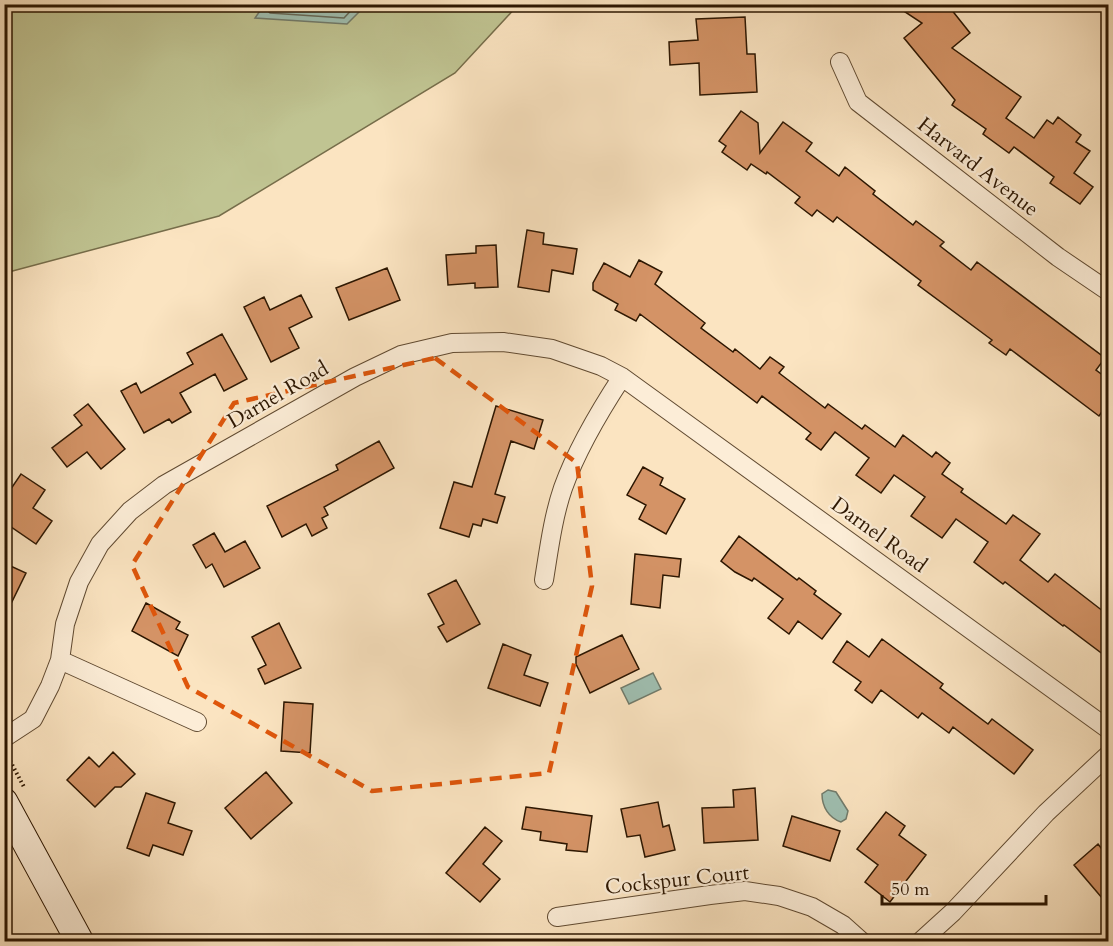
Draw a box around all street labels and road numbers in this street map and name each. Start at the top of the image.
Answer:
street label: Harvard Avenue [911,110,1045,224]
street label: Darnel Road [222,354,334,436]
street label: Darnel Road [825,490,933,580]
street label: Cockspur Court [604,858,751,902]

